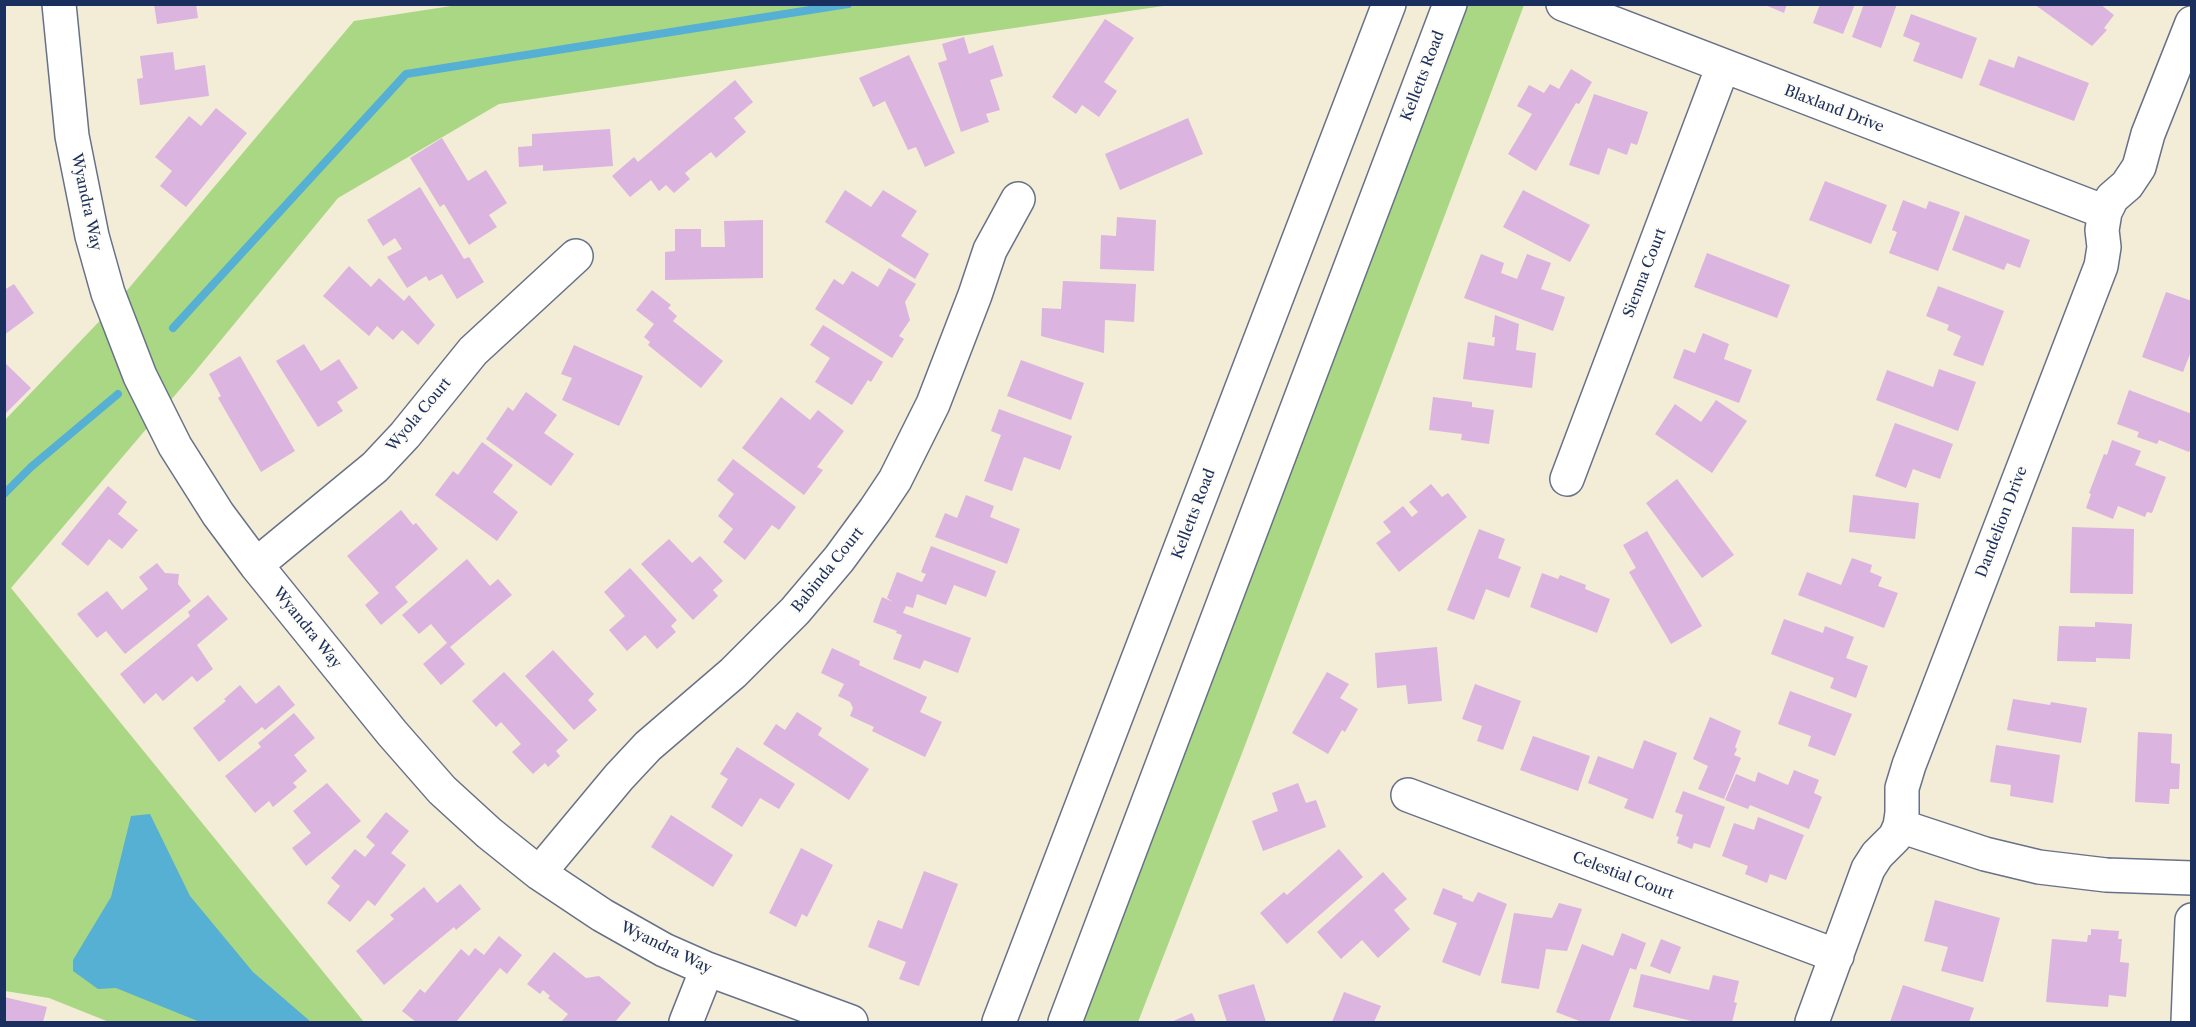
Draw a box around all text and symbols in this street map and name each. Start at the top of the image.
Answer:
street label: Kelletts Road [1398,28,1448,124]
street label: Blaxland Drive [1782,82,1886,136]
street label: Wyandra Way [67,152,105,252]
street label: Sienna Court [1620,226,1670,320]
street label: Wyola Court [383,374,455,456]
street label: Dandelion Drive [1973,464,2031,580]
street label: Kelletts Road [1169,466,1219,562]
street label: Babinda Court [788,524,868,616]
street label: Wyandra Way [269,584,345,672]
street label: Celestial Court [1570,848,1676,904]
street label: Wyandra Way [618,918,714,978]

